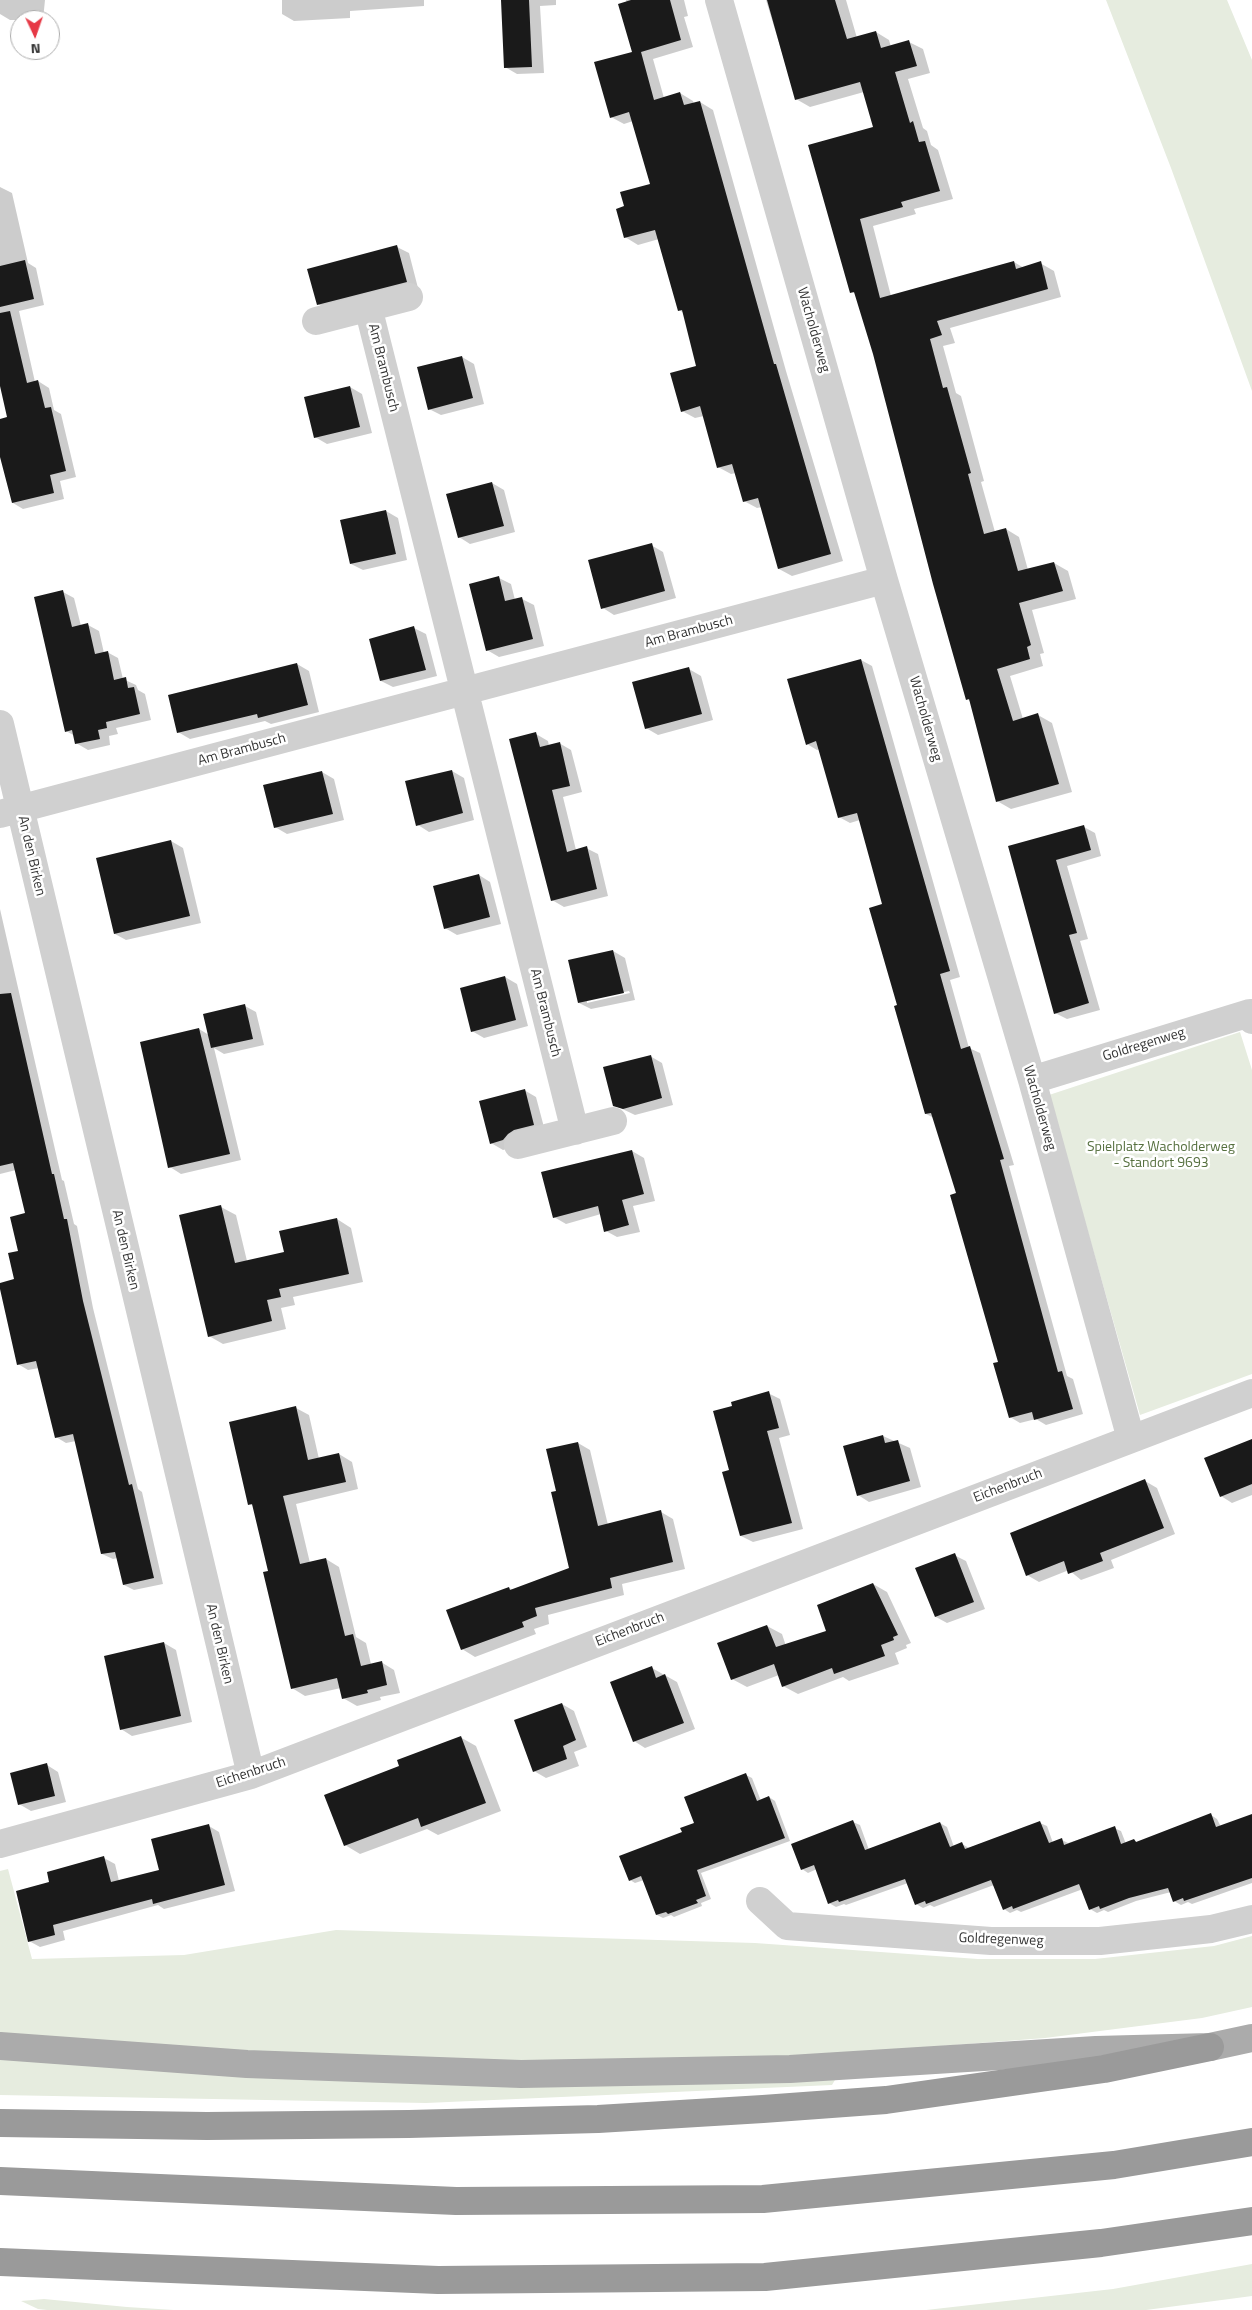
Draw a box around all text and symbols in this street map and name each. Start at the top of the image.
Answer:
north arrow [10,10,60,60]
text: N [30,39,41,60]
street label: Wacholderweg [793,286,833,374]
street label: Am Brambusch [364,322,402,414]
street label: Am Brambusch [643,612,735,652]
street label: Wacholderweg [905,675,945,763]
street label: Am Brambusch [196,730,288,770]
street label: An den Birken [14,814,48,898]
street label: Am Brambusch [526,967,564,1059]
street label: Goldregenweg [1101,1025,1187,1065]
street label: Wacholderweg [1019,1064,1059,1152]
park label: Spielplatz Wacholderweg - Standort 9693 [1087,1140,1235,1172]
street label: An den Birken [108,1208,142,1292]
street label: Eichenbruch [971,1465,1045,1507]
street label: An den Birken [202,1602,236,1686]
street label: Eichenbruch [593,1609,667,1651]
street label: Eichenbruch [214,1754,288,1792]
street label: Goldregenweg [958,1930,1044,1950]

